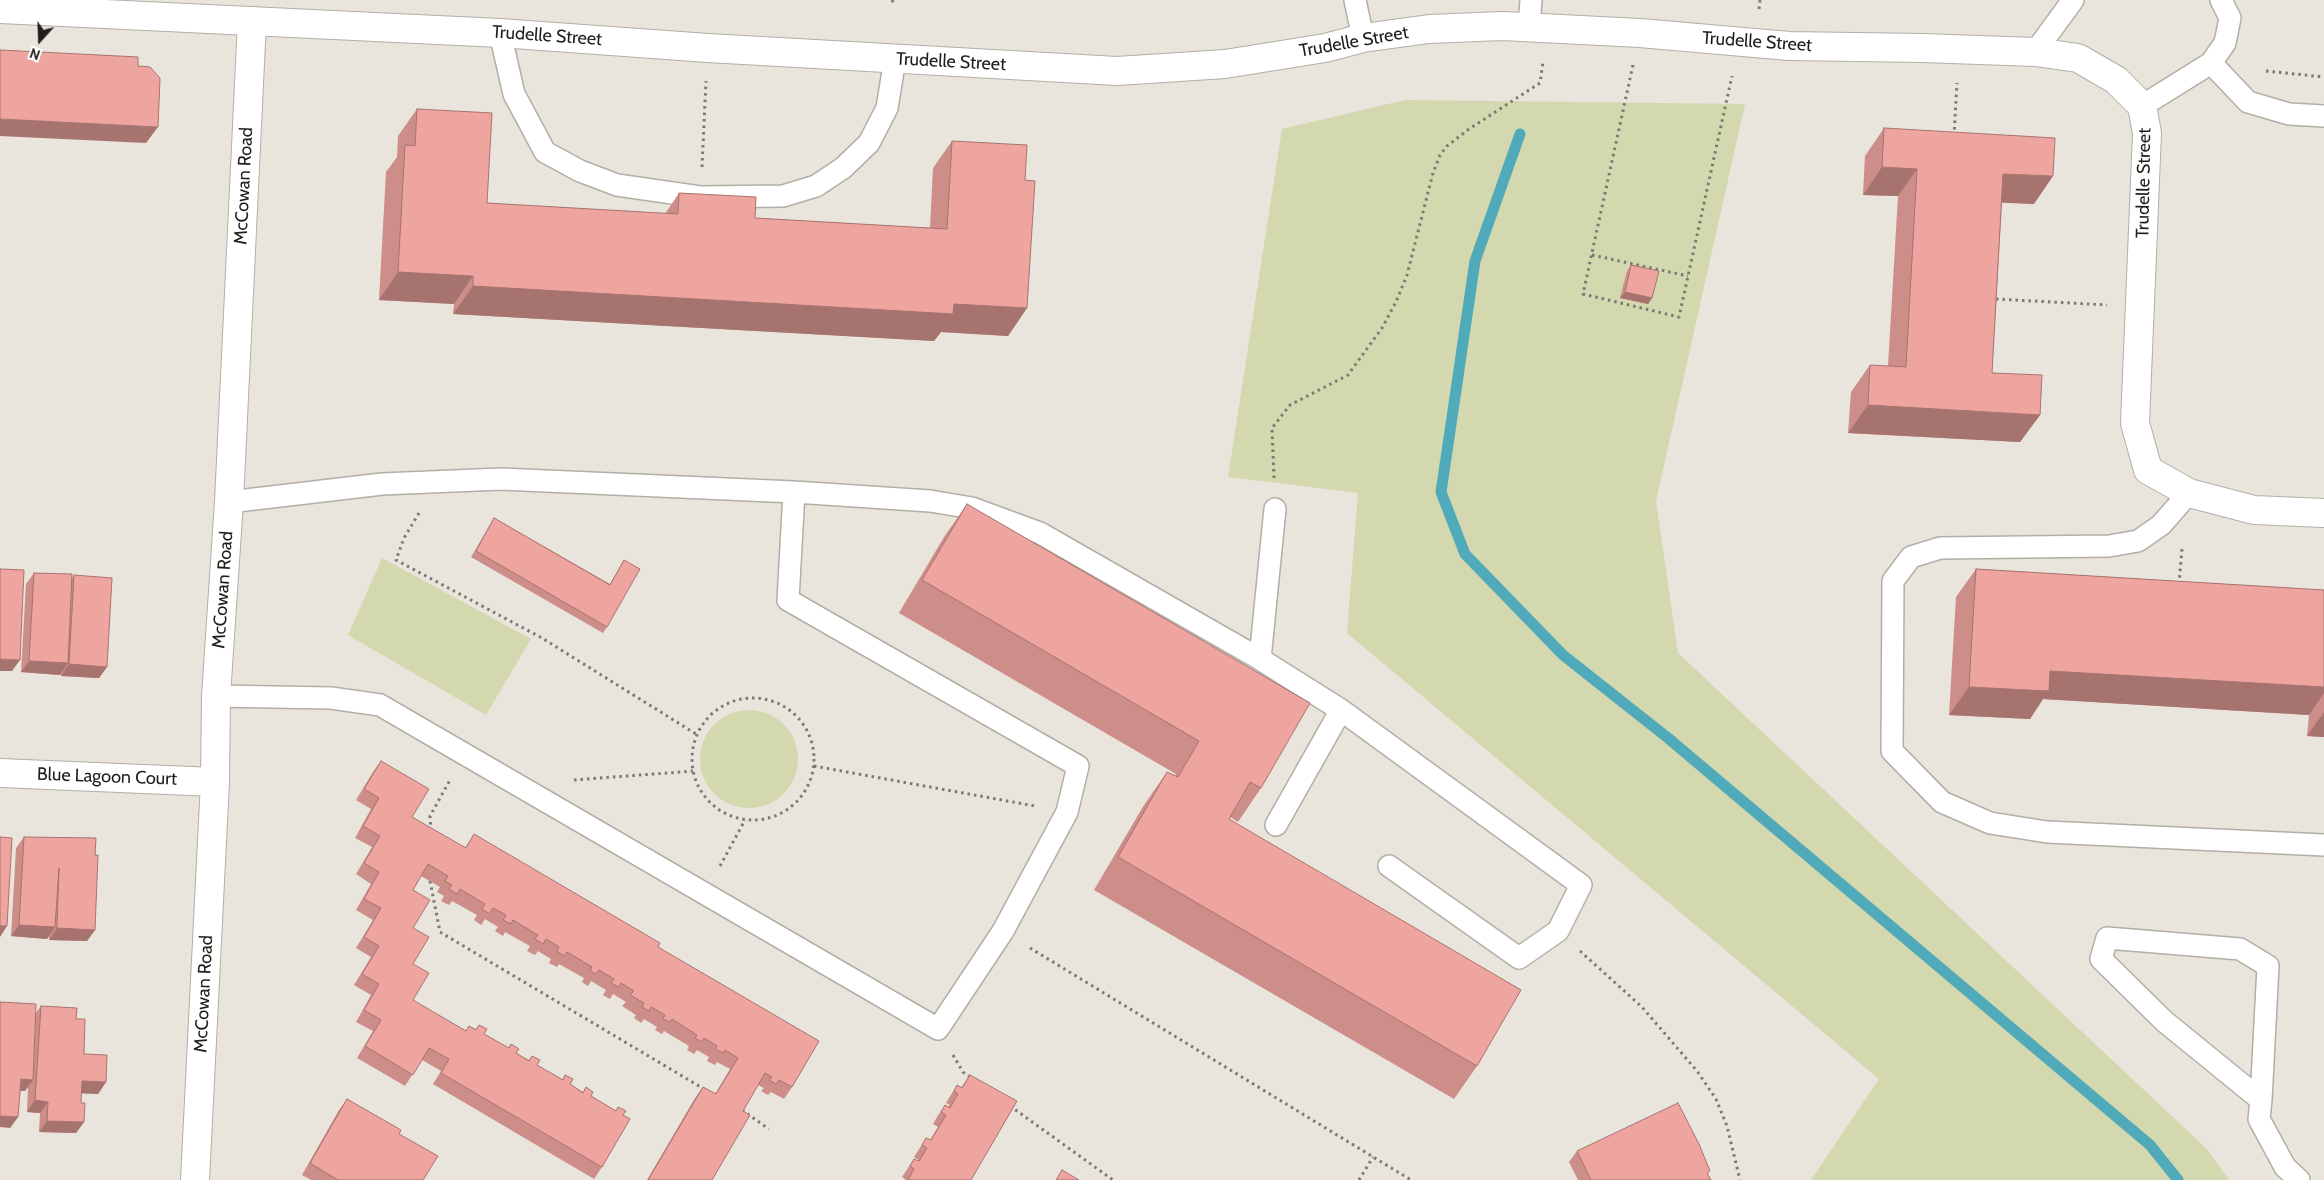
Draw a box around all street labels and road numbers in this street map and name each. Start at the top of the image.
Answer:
street label: Trudelle Street [491,21,603,51]
street label: Trudelle Street [1298,22,1410,62]
street label: Trudelle Street [1701,27,1813,57]
street label: Trudelle Street [895,48,1007,76]
street label: McCowan Road [230,127,258,245]
street label: Trudelle Street [2132,128,2156,238]
street label: McCowan Road [208,531,238,649]
street label: Blue Lagoon Court [37,764,177,790]
street label: McCowan Road [190,935,218,1053]

